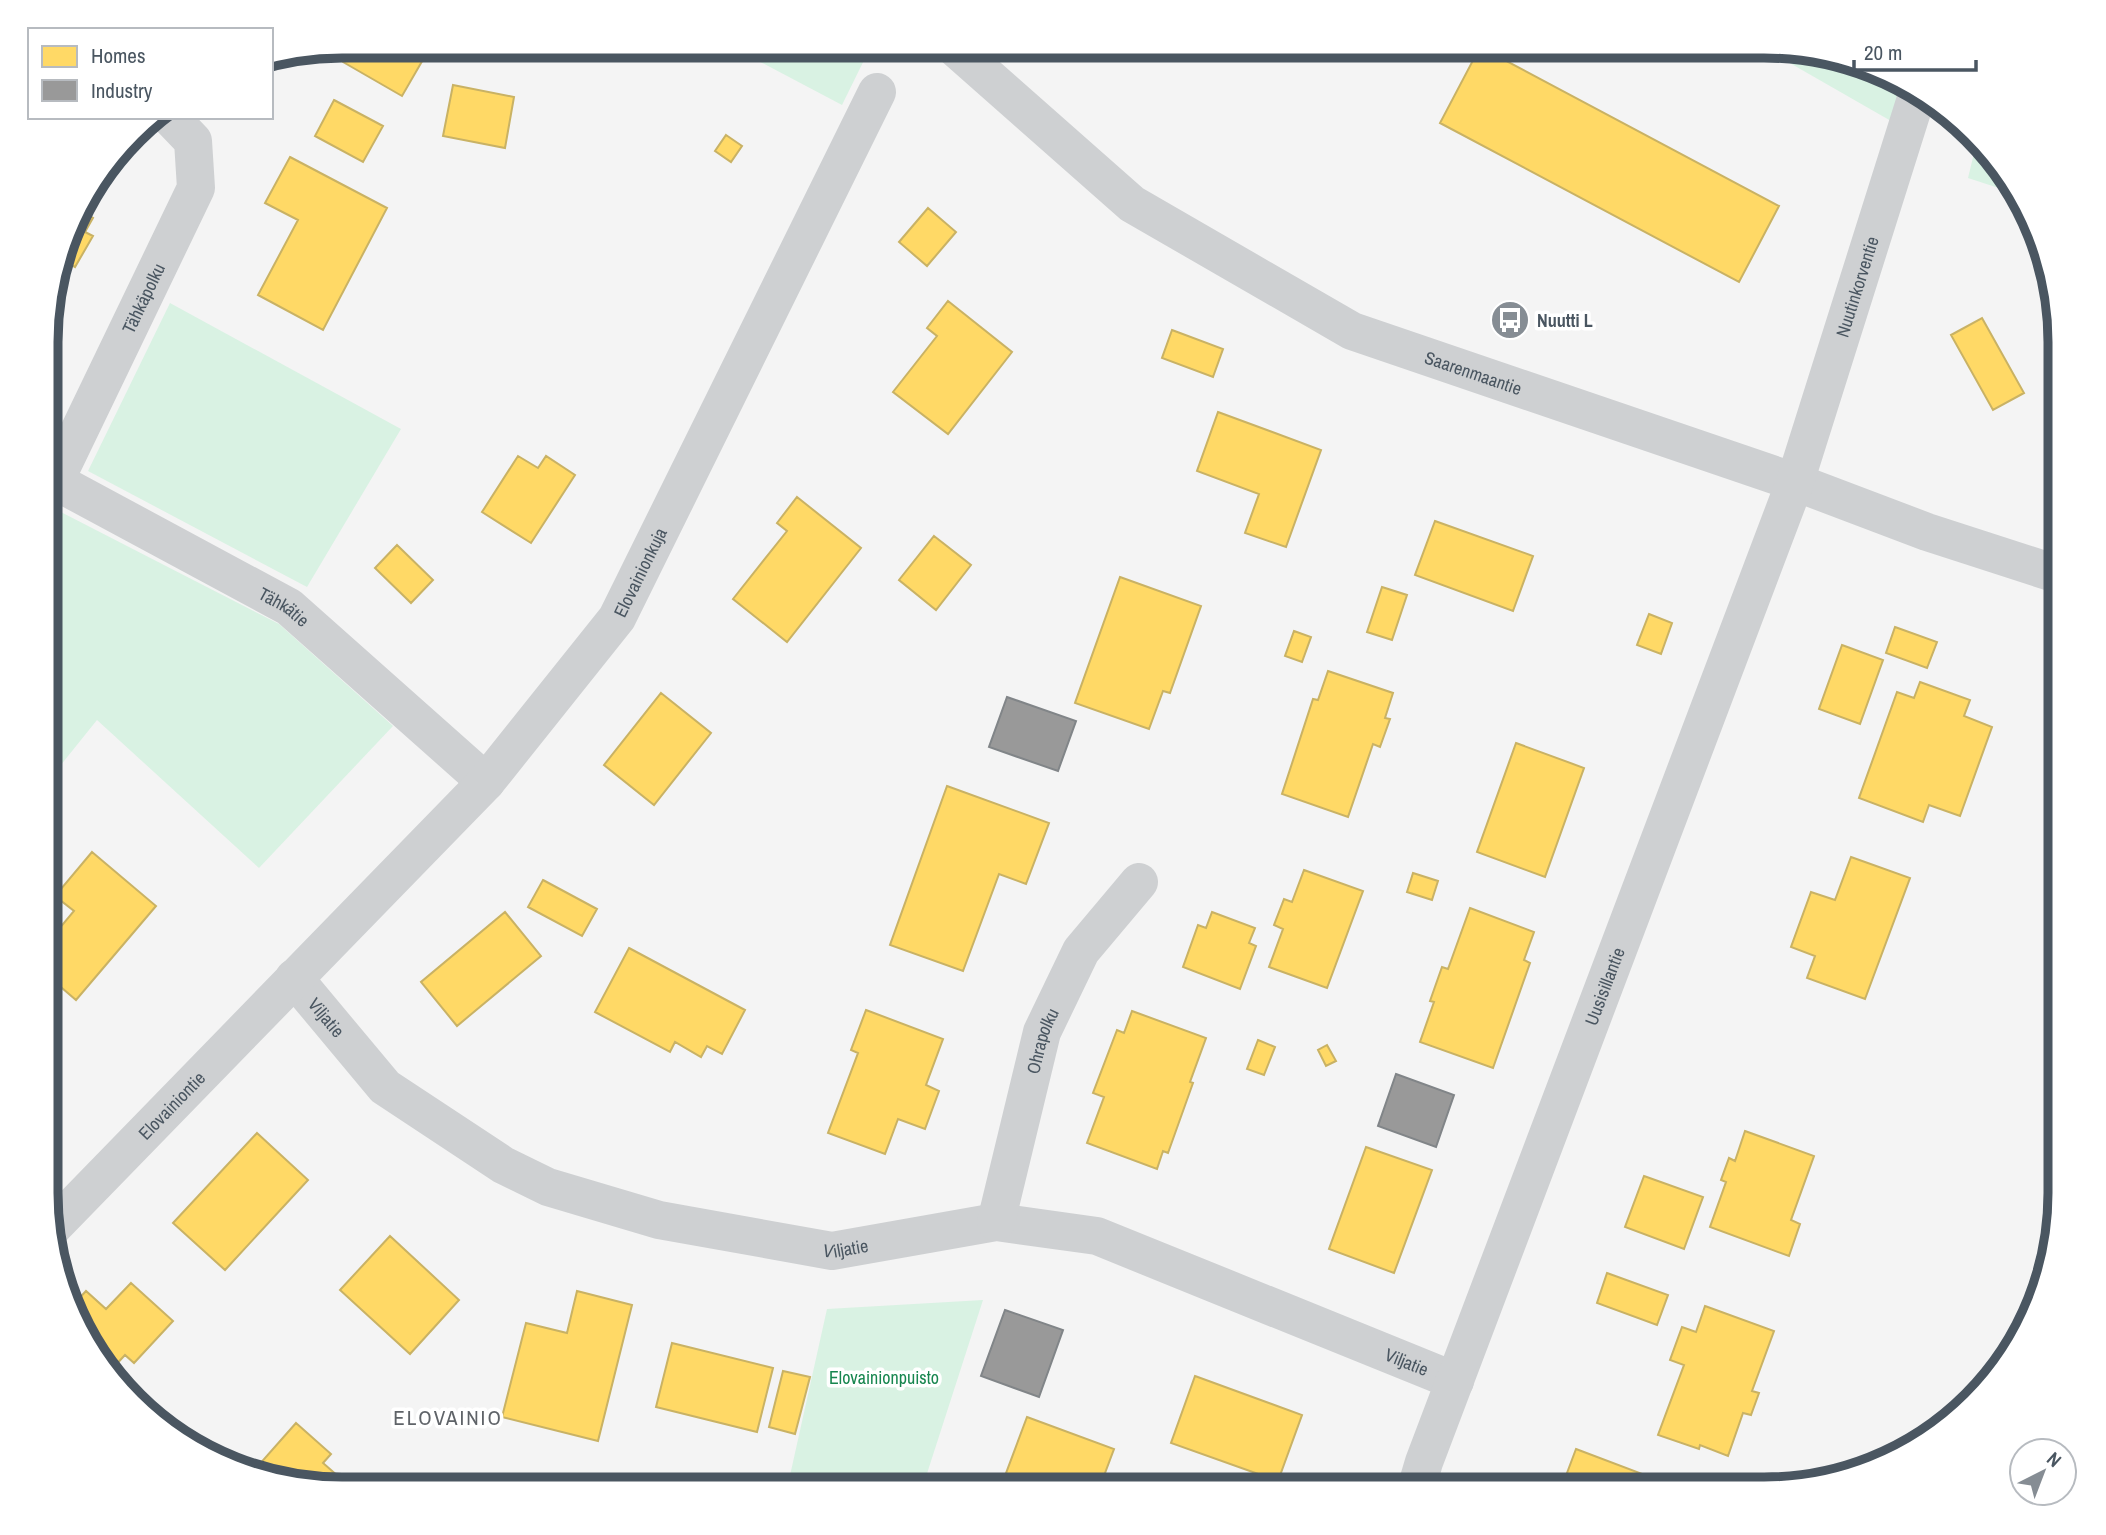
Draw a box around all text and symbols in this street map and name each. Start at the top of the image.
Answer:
legend [28,28,273,119]
scale bar [1854,28,1976,72]
text: 20 m [1864,38,1902,67]
text: Homes [91,41,146,70]
text: Industry [91,76,153,105]
street label: Nuutinkorventie [1829,233,1884,340]
street label: Tähkäpolku [115,259,171,337]
bus stop icon: Nuutti L [1489,299,1531,341]
place label: Nuutti L [1537,308,1593,333]
street label: Saarenmaantie [1422,344,1525,400]
street label: Elovainionkuja [607,523,672,621]
street label: Tähkätie [255,581,315,632]
street label: Uusisillantie [1578,944,1630,1029]
street label: Viljatie [303,992,351,1042]
street label: Ohrapolku [1020,1004,1064,1076]
street label: Elovainiontie [132,1066,211,1145]
street label: Viljatie [821,1232,870,1264]
street label: Viljatie [1381,1342,1432,1382]
park label: Elovainionpuisto [829,1365,939,1390]
district label: ELOVAINIO [393,1403,503,1432]
north arrow [2008,1437,2078,1507]
text: N [2041,1446,2067,1473]

